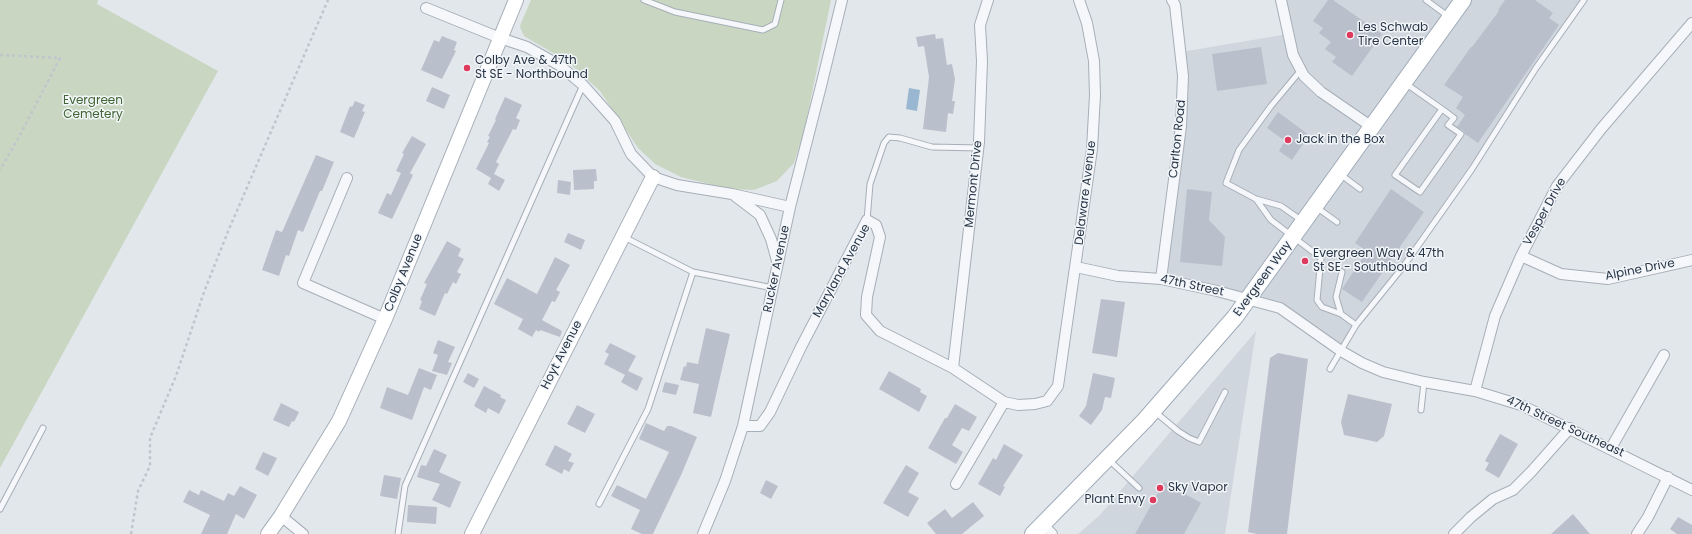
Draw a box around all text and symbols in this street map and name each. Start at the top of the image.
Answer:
place label: Les Schwab Tire Center [1358,21,1428,49]
marker: Les Schwab Tire Center [1345,30,1355,40]
place label: Colby Ave & 47th St SE - Northbound [475,54,588,82]
marker: Colby Ave & 47th St SE - Northbound [462,63,472,73]
park label: Evergreen Cemetery [63,94,123,122]
street label: Carlton Road [1167,99,1189,179]
place label: Jack in the Box [1296,133,1384,147]
marker: Jack in the Box [1283,135,1293,145]
street label: Mermont Drive [962,140,986,228]
street label: Delaware Avenue [1072,140,1100,246]
street label: Vesper Drive [1520,176,1570,248]
street label: Maryland Avenue [810,222,874,320]
street label: Rucker Avenue [761,224,793,314]
street label: Colby Avenue [382,232,426,314]
street label: Evergreen Way [1231,238,1295,320]
place label: Evergreen Way & 47th St SE - Southbound [1313,247,1444,275]
marker: Evergreen Way & 47th St SE - Southbound [1300,256,1310,266]
street label: Alpine Drive [1604,256,1676,284]
street label: 47th Street [1159,272,1225,300]
street label: Hoyt Avenue [538,318,586,392]
street label: 47th Street Southeast [1504,393,1626,461]
place label: Sky Vapor [1168,481,1228,495]
marker: Sky Vapor [1155,483,1165,493]
place label: Plant Envy [1084,493,1145,507]
marker: Plant Envy [1148,495,1158,505]

